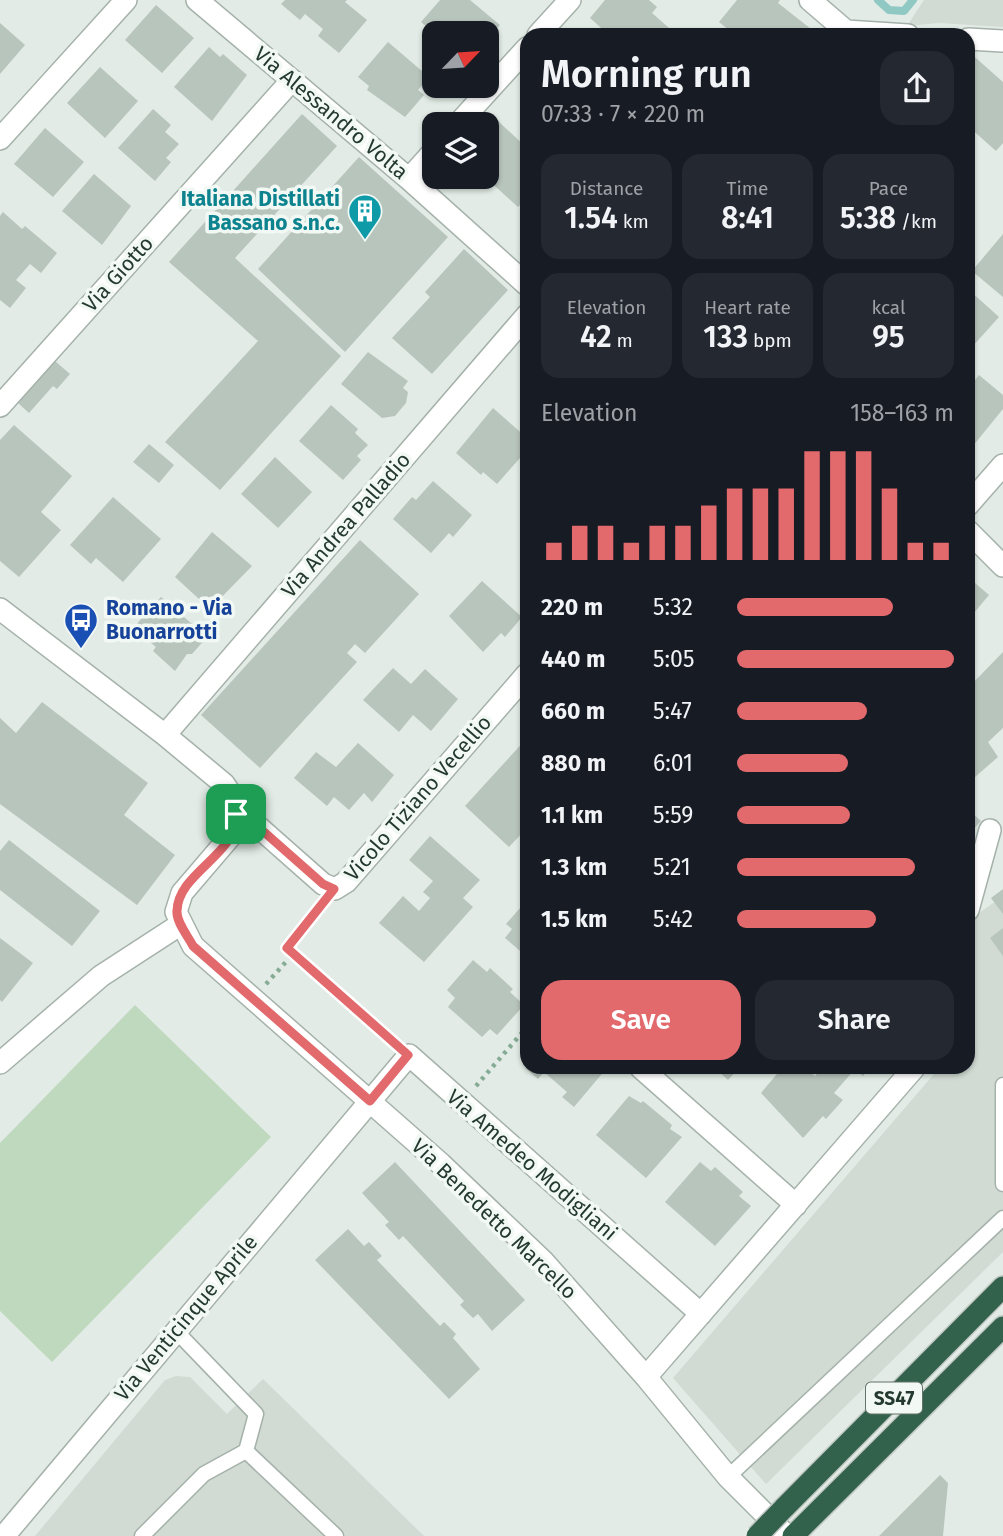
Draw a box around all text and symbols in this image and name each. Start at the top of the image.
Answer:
north arrow [422,21,499,98]
map controls [422,21,499,189]
street label: Via Alessandro Volta [249,41,413,185]
text: Morning run [541,51,752,97]
button: share [880,51,954,125]
text: 07:33 · 7 × 220 m [541,100,705,128]
button: layers [422,112,499,189]
text: Distance [570,177,643,200]
text: Time [727,177,768,200]
text: Pace [869,177,908,200]
place label: Italiana Distillati Bassano s.n.c. [181,186,340,236]
building icon: Italiana Distillati Bassano s.n.c. [346,192,384,241]
text: 1.54 [564,200,618,236]
text: 8:41 [721,200,774,236]
text: 5:38 [840,200,896,236]
text: km [618,210,649,233]
text: /km [896,210,937,233]
street label: Via Giotto [77,231,159,317]
text: Elevation [567,296,646,319]
text: Heart rate [704,296,791,319]
text: kcal [871,296,906,319]
text: 42 [580,319,612,355]
text: 133 [703,319,748,355]
text: 95 [872,319,905,355]
text: m [612,329,633,352]
text: bpm [748,329,792,352]
text: Elevation [541,399,637,427]
text: 158–163 m [850,399,954,427]
street label: Via Andrea Palladio [276,447,416,603]
text: 220 m [541,593,603,621]
text: 5:32 [653,593,693,621]
place label: Romano - Via Buonarrotti [106,595,232,645]
bus stop icon: Romano - Via Buonarrotti [62,601,100,650]
text: 440 m [541,645,605,673]
text: 5:05 [653,645,694,673]
text: 660 m [541,697,605,725]
text: 5:47 [653,697,692,725]
street label: Vicolo Tiziano Vecellio [339,710,497,886]
text: 880 m [541,749,606,777]
text: 6:01 [653,749,693,777]
pin [206,784,266,844]
icon: arrive [217,795,255,833]
text: 1.1 km [541,801,603,829]
text: 5:59 [653,801,693,829]
text: 1.3 km [541,853,607,881]
text: 5:21 [653,853,691,881]
text: 1.5 km [541,905,607,933]
text: 5:42 [653,905,693,933]
button: Save [541,980,741,1060]
button: Share [755,980,954,1060]
street label: Via Amedeo Modigliani [441,1084,623,1246]
street label: Via Benedetto Marcello [406,1133,582,1305]
street label: Via Venticinque Aprile [109,1230,263,1406]
road number: SS47 [866,1382,922,1414]

